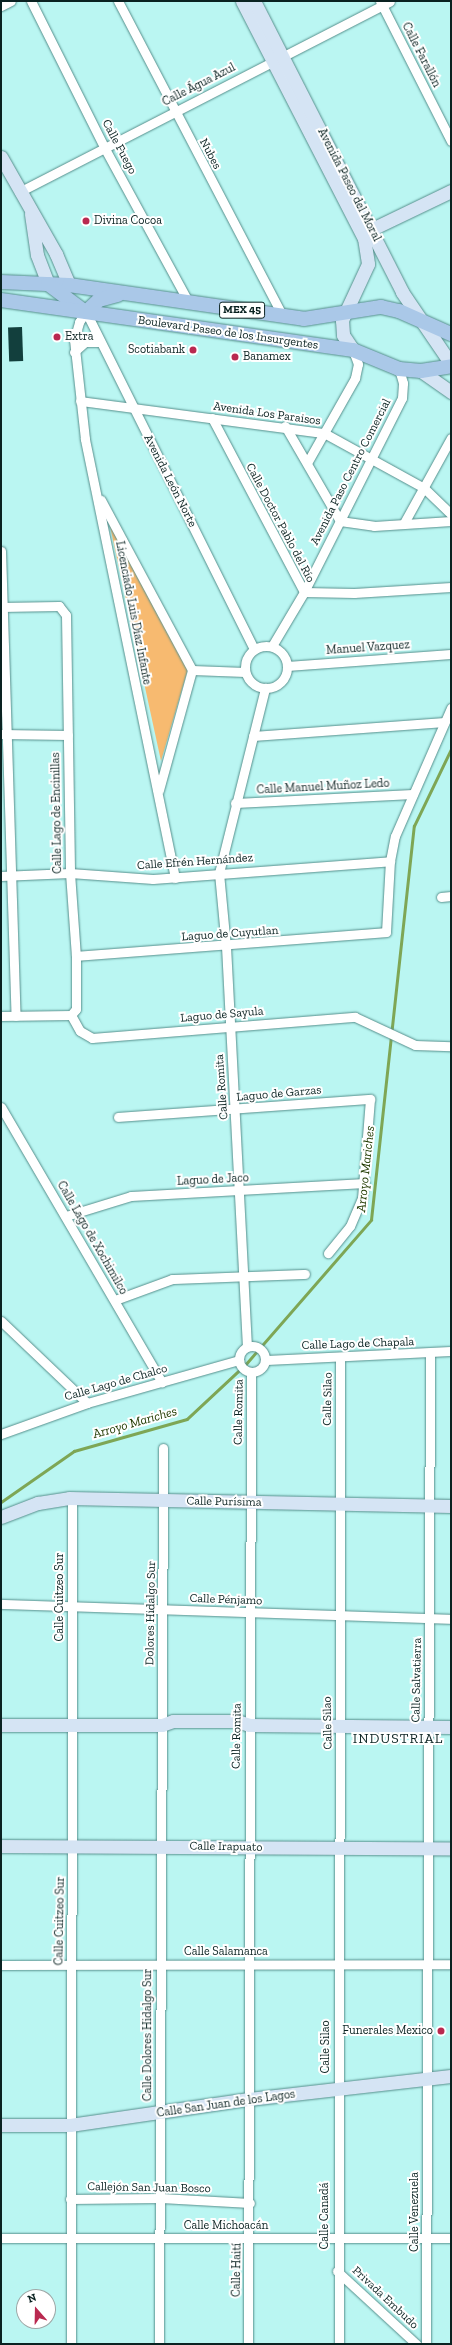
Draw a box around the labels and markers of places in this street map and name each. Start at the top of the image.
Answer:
place label: Divina Cocoa [94,214,162,228]
marker: Divina Cocoa [81,216,91,226]
place label: Extra [65,330,94,344]
marker: Extra [52,332,62,342]
place label: Scotiabank [128,343,185,357]
marker: Scotiabank [188,345,198,355]
place label: Banamex [243,350,291,364]
marker: Banamex [230,352,240,362]
place label: Funerales Mexico [342,2024,433,2038]
marker: Funerales Mexico [436,2026,446,2036]

